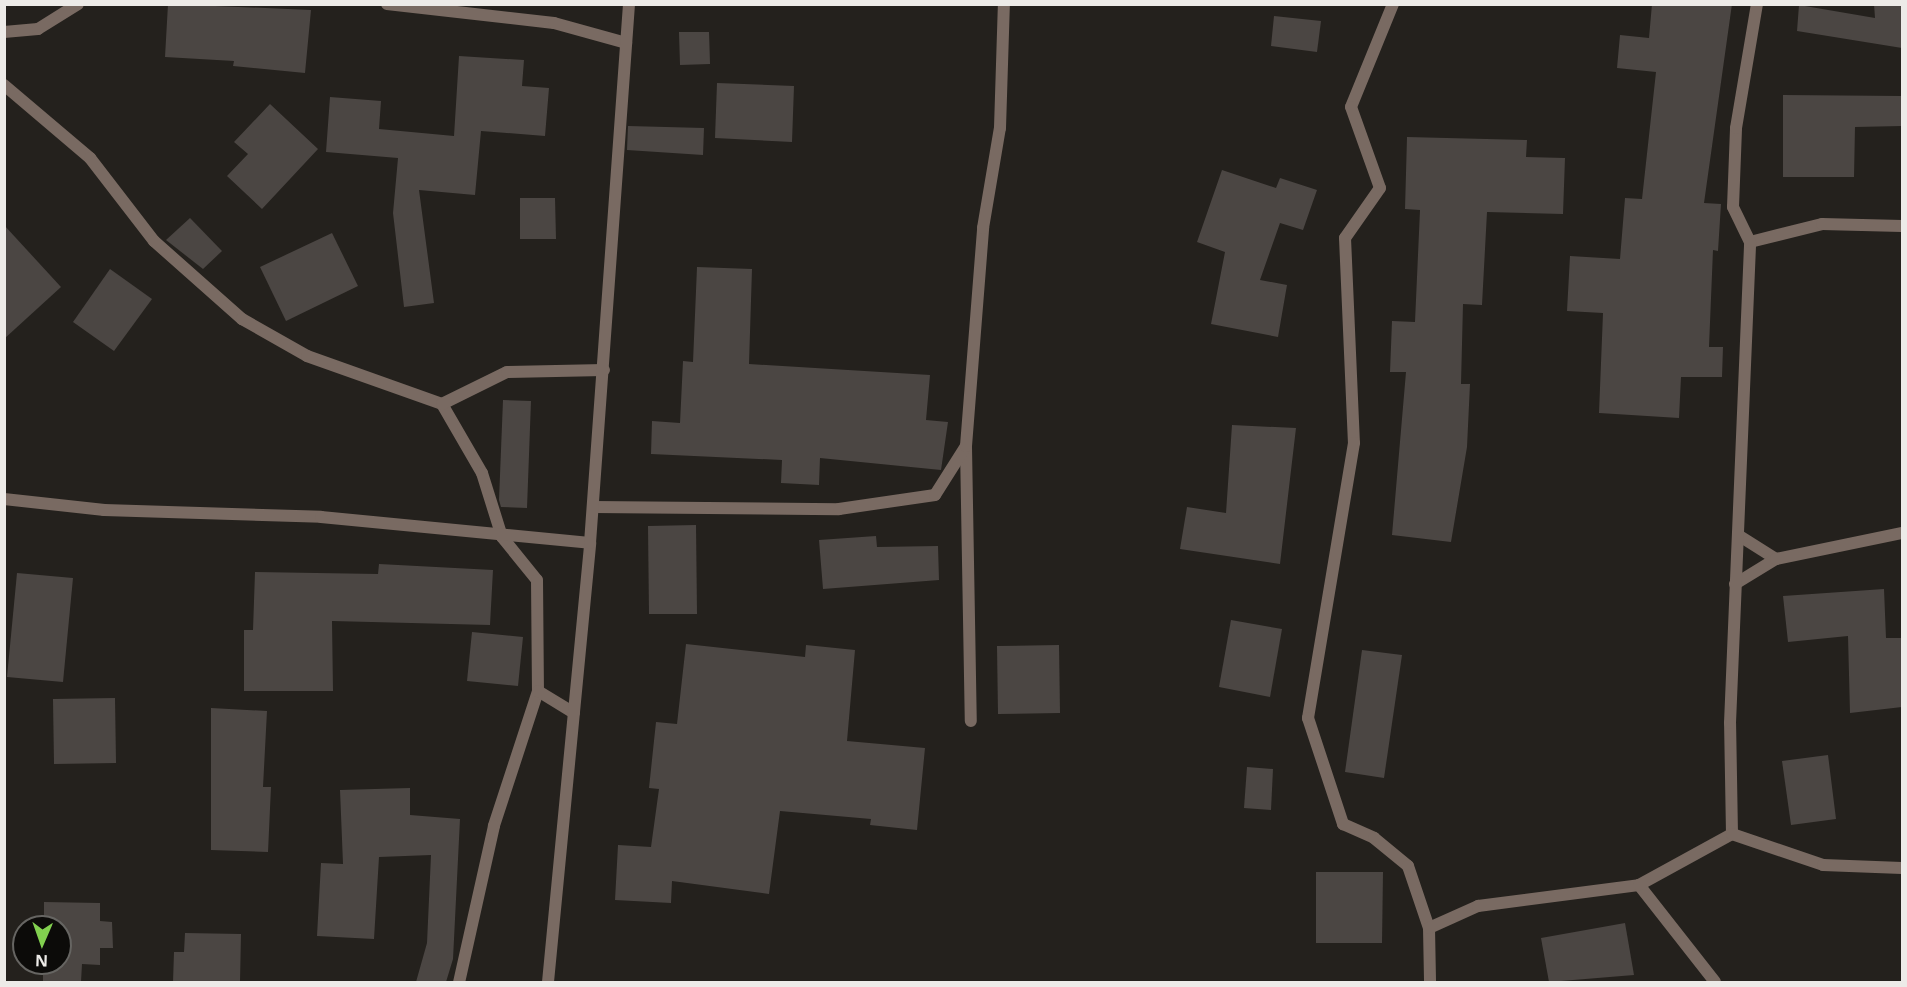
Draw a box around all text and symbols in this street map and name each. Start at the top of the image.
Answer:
north arrow [12,915,72,975]
text: N [35,950,48,972]

